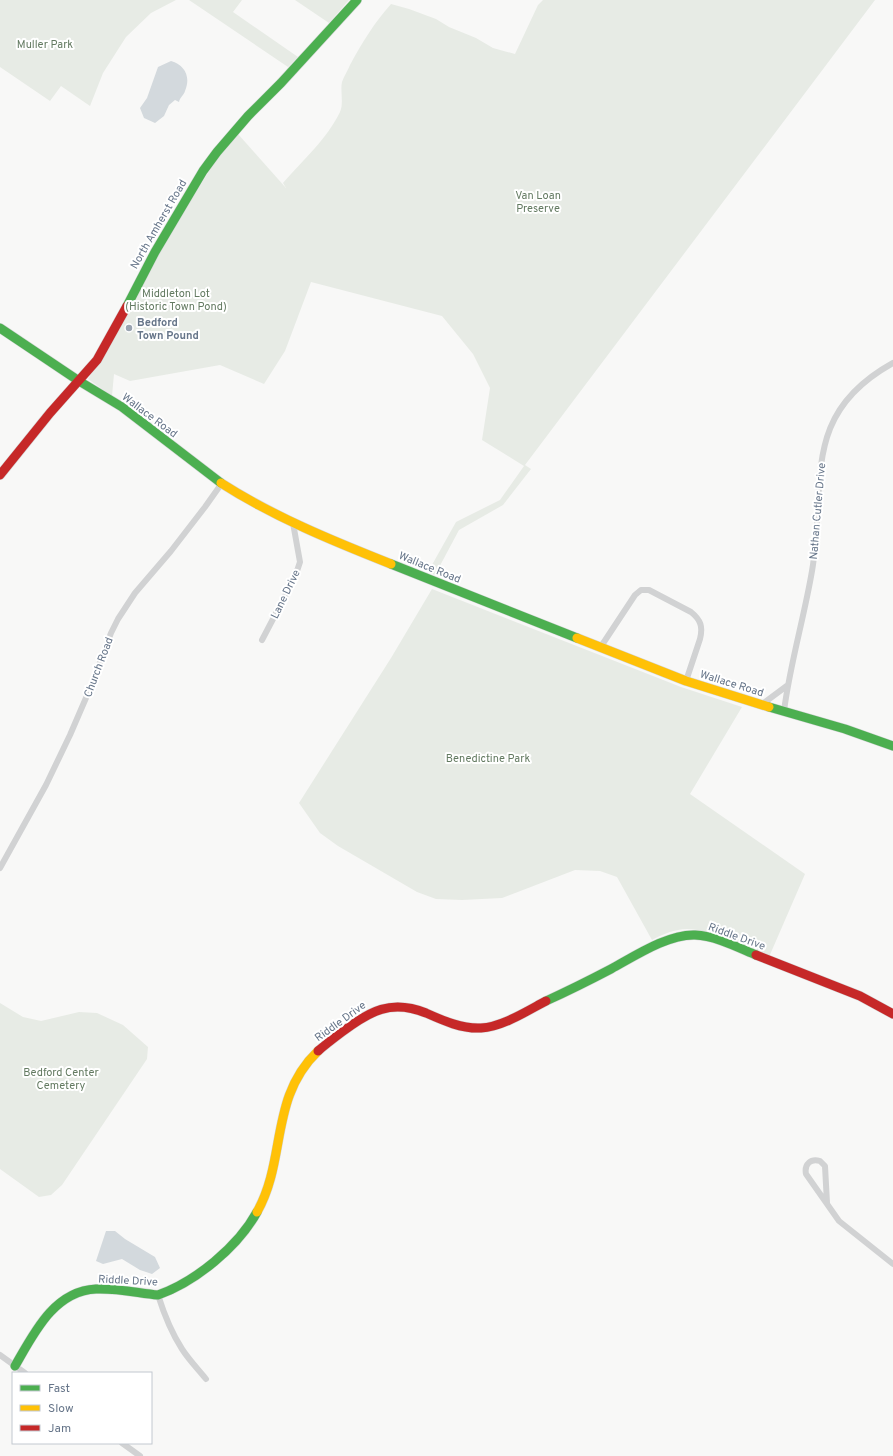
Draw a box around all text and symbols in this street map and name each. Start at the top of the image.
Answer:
park label: Muller Park [17,38,73,52]
street label: North Amherst Road [127,177,190,272]
park label: Van Loan Preserve [515,189,561,216]
park label: Middleton Lot (Historic Town Pond) [125,287,227,314]
place label: Bedford Town Pound [137,316,199,343]
marker: Bedford Town Pound [124,323,134,333]
street label: Wallace Road [119,390,180,441]
street label: Nathan Cutler Drive [807,462,829,560]
street label: Wallace Road [396,549,463,587]
street label: Lane Drive [268,567,304,621]
street label: Church Road [81,635,117,699]
street label: Wallace Road [698,668,765,700]
park label: Benedictine Park [446,752,530,766]
street label: Riddle Drive [706,920,767,954]
street label: Riddle Drive [312,998,369,1045]
park label: Bedford Center Cemetery [23,1066,99,1093]
street label: Riddle Drive [98,1272,158,1290]
legend [12,1372,152,1444]
text: Fast [48,1381,70,1397]
text: Slow [48,1401,74,1417]
text: Jam [48,1421,71,1437]

